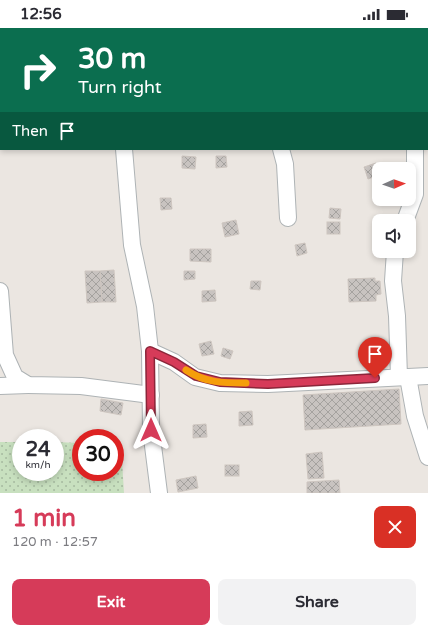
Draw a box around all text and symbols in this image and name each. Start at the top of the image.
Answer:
text: 12:56 [20,5,62,23]
text: 30 m [78,42,146,76]
icon: right [12,44,64,96]
text: Turn right [78,76,162,98]
icon: arrive [56,120,78,142]
text: Then [12,122,48,140]
north arrow [372,162,416,206]
map controls [372,162,416,258]
button: sound [372,214,416,258]
pin [358,337,392,378]
icon: arrive [364,343,386,365]
position arrow [130,409,172,451]
speed limit sign: 30 [72,429,124,481]
text: 24 [25,438,51,462]
text: km/h [25,459,51,471]
text: 1 min [12,504,76,533]
button: close [374,506,416,548]
text: 120 m · 12:57 [12,534,98,550]
button: Exit [12,579,210,625]
button: Share [218,579,416,625]

